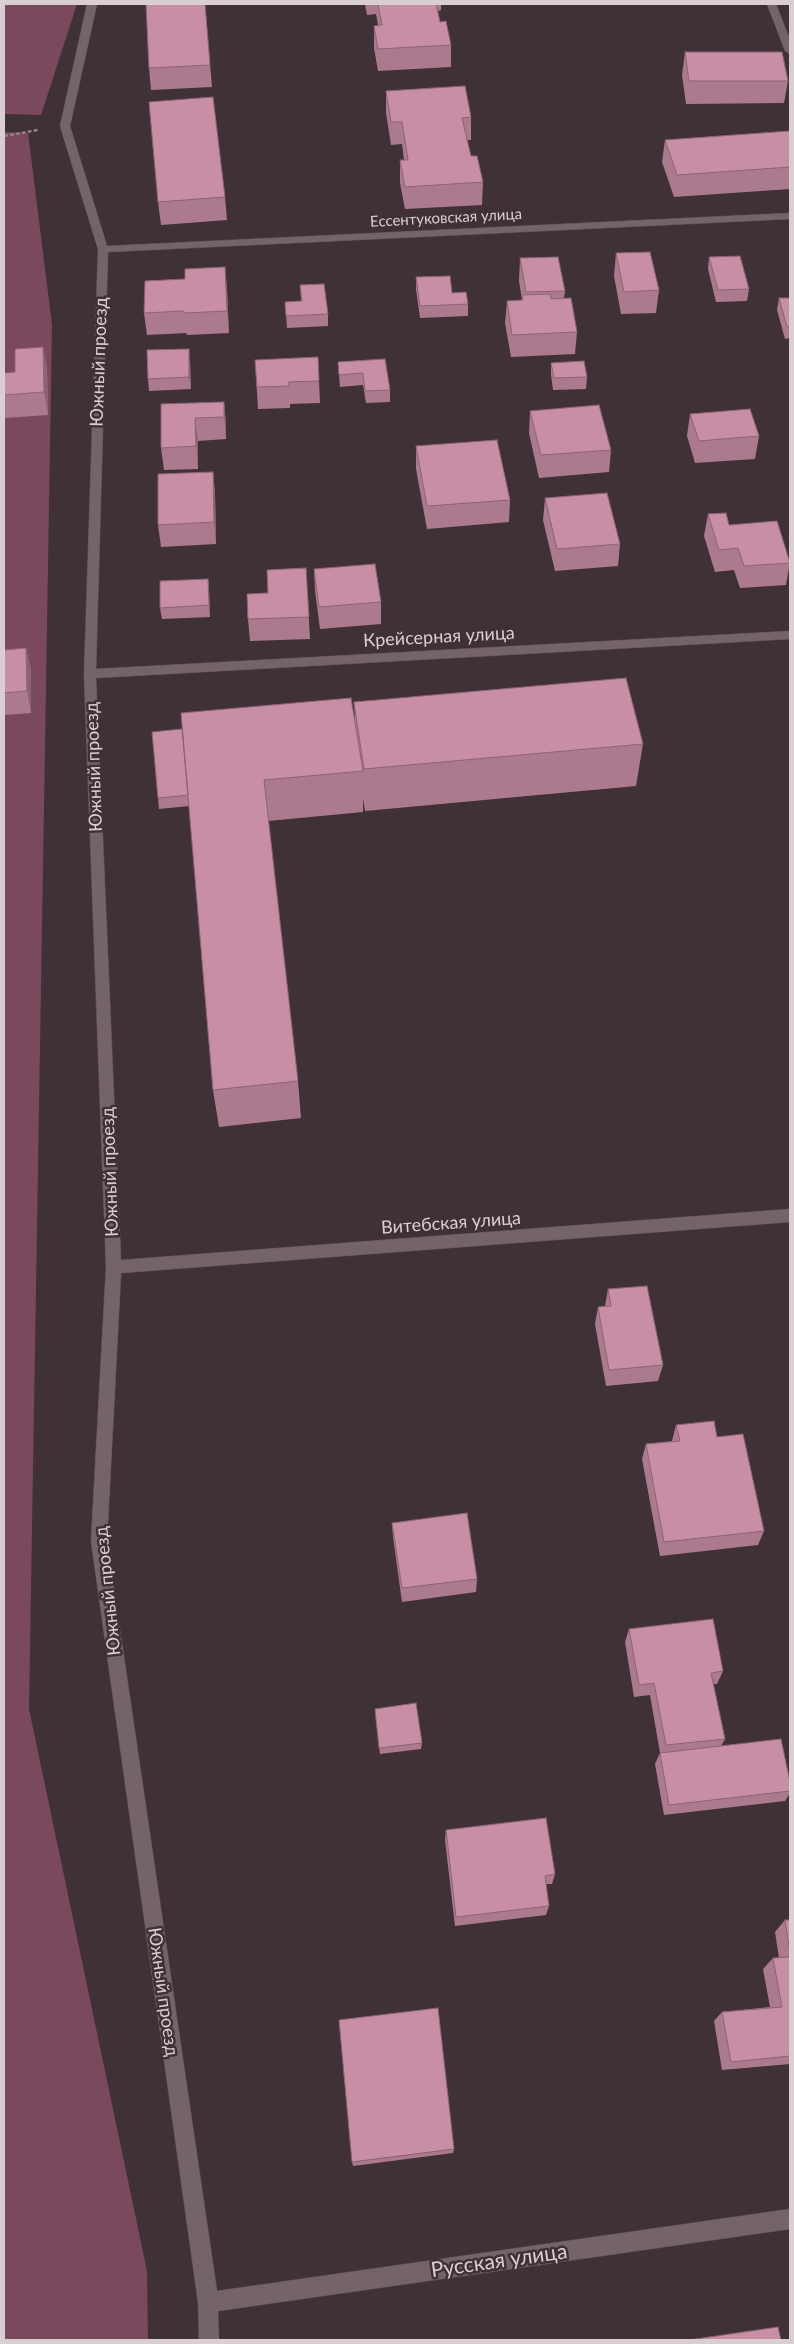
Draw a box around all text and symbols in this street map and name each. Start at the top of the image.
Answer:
street label: Ессентуковская улица [370,205,522,231]
street label: Южный проезд [86,297,112,427]
street label: Крейсерная улица [363,622,515,652]
street label: Южный проезд [81,702,107,832]
street label: Южный проезд [97,1107,123,1237]
street label: Витебская улица [380,1207,522,1239]
street label: Южный проезд [90,1525,126,1657]
street label: Южный проезд [143,1926,183,2058]
street label: Русская улица [429,2239,569,2283]

